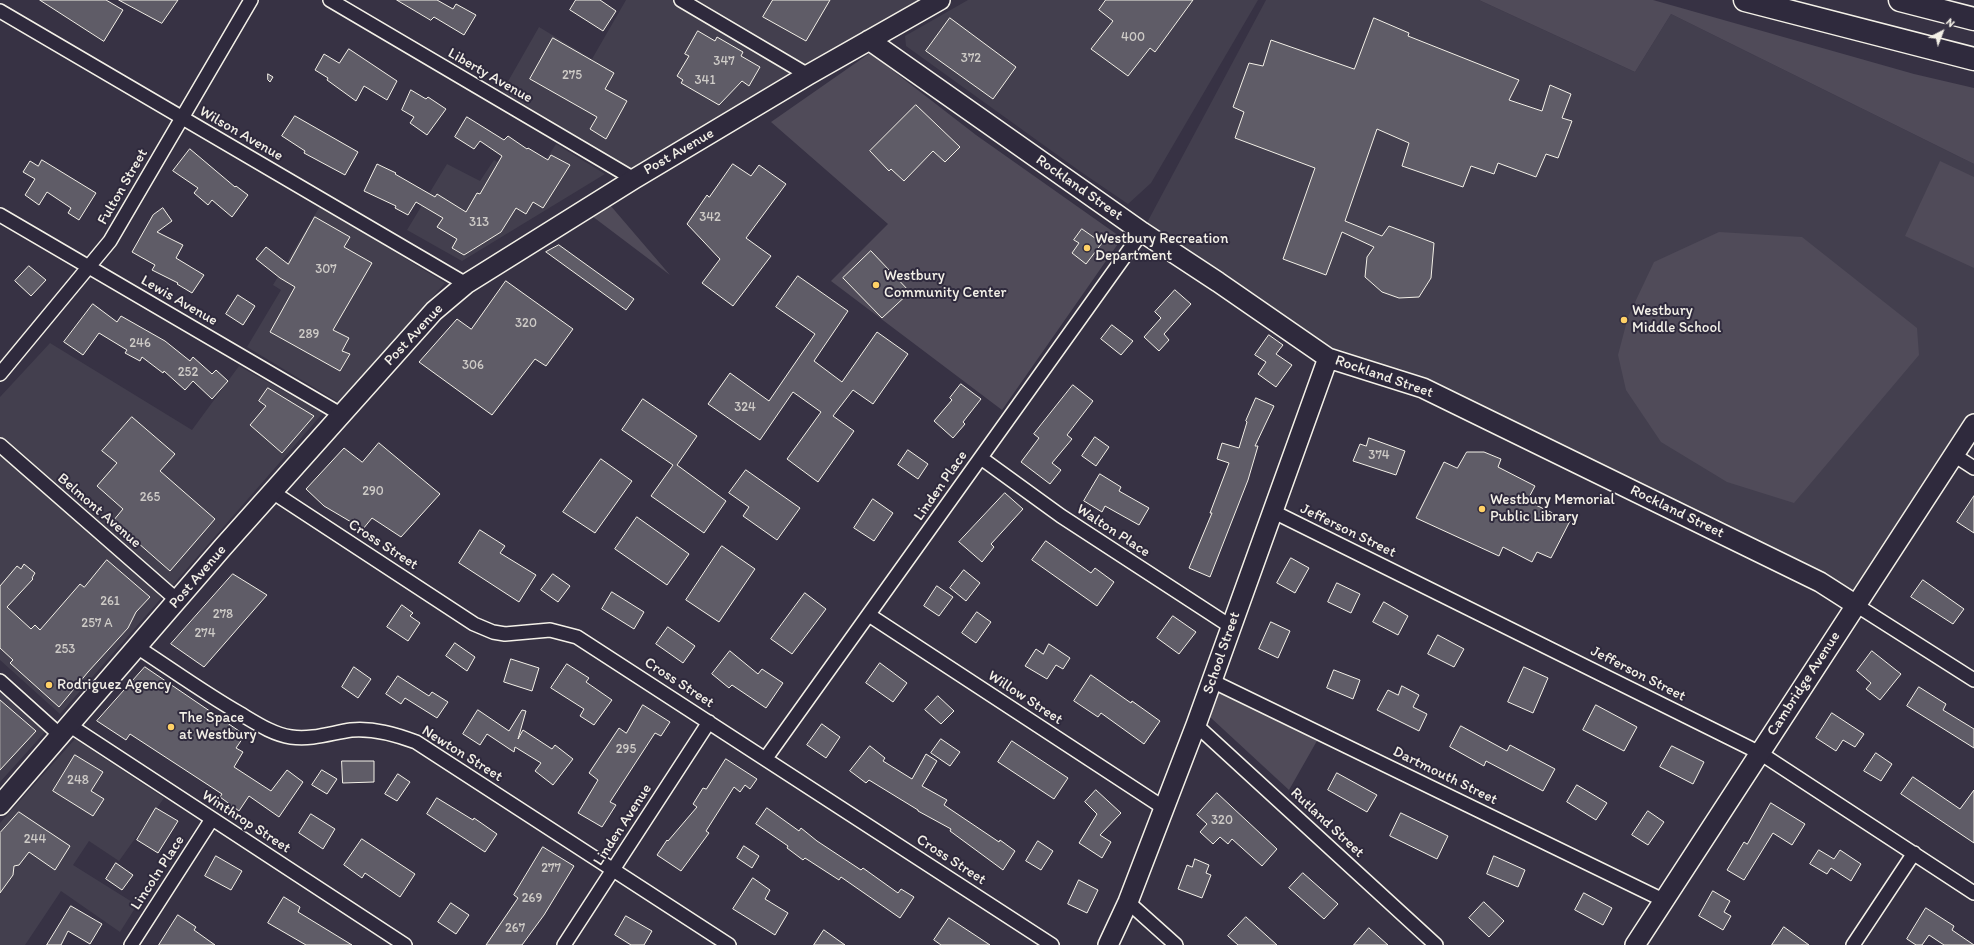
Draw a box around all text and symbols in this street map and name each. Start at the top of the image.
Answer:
north arrow [1922,12,1962,52]
text: N [1943,15,1957,30]
house number: 400 [1121,30,1145,46]
street label: Liberty Avenue [444,44,536,108]
house number: 372 [961,51,981,67]
house number: 347 [713,54,735,70]
house number: 275 [562,68,582,84]
house number: 341 [695,73,715,89]
street label: Wilson Avenue [196,103,286,165]
street label: Post Avenue [641,125,717,179]
street label: Fulton Street [94,146,152,228]
street label: Rockland Street [1032,151,1126,225]
house number: 342 [699,210,721,226]
house number: 313 [469,215,489,231]
place label: Westbury Recreation Department [1095,230,1228,265]
marker: Westbury Recreation Department [1082,243,1092,253]
house number: 307 [315,262,337,278]
place label: Westbury Community Center [884,267,1007,302]
street label: Lewis Avenue [137,272,221,330]
marker: Westbury Community Center [871,280,881,290]
street label: Post Avenue [381,300,447,370]
place label: Westbury Middle School [1632,302,1721,337]
marker: Westbury Middle School [1619,315,1629,325]
house number: 320 [515,316,537,332]
house number: 289 [299,327,319,343]
house number: 246 [129,336,151,352]
street label: Rockland Street [1333,352,1435,402]
house number: 306 [462,358,484,374]
house number: 252 [178,365,198,381]
house number: 324 [734,400,756,416]
street label: Linden Place [910,447,972,525]
house number: 374 [1368,448,1390,464]
street label: Belmont Avenue [53,470,145,552]
street label: Rockland Street [1627,481,1727,543]
house number: 290 [362,484,384,500]
house number: 265 [140,490,160,506]
place label: Westbury Memorial Public Library [1490,491,1615,526]
street label: Jefferson Street [1297,500,1399,562]
street label: Walton Place [1073,501,1153,561]
marker: Westbury Memorial Public Library [1477,504,1487,514]
street label: Cross Street [345,516,421,574]
street label: Post Avenue [166,542,230,612]
house number: 261 [100,594,120,610]
house number: 278 [213,607,233,623]
street label: School Street [1200,610,1244,696]
house number: 257 A [81,616,113,632]
house number: 274 [194,626,216,642]
street label: Cambridge Avenue [1763,628,1845,740]
house number: 253 [55,642,75,658]
street label: Jefferson Street [1587,642,1689,706]
street label: Cross Street [641,654,717,712]
street label: Willow Street [984,667,1066,729]
place label: Rodriguez Agency [57,676,171,694]
marker: Rodriguez Agency [44,680,54,690]
place label: The Space at Westbury [179,709,257,744]
marker: The Space at Westbury [166,722,176,732]
street label: Newton Street [418,722,506,786]
house number: 295 [616,742,636,758]
street label: Dartmouth Street [1390,743,1500,809]
house number: 248 [67,773,89,789]
street label: Linden Avenue [590,781,656,869]
street label: Rutland Street [1286,784,1368,862]
street label: Winthrop Street [198,786,294,858]
house number: 320 [1211,813,1233,829]
street label: Cross Street [913,831,989,889]
house number: 244 [24,832,46,848]
street label: Lincoln Place [127,832,189,914]
house number: 277 [541,861,561,877]
house number: 269 [522,891,542,907]
house number: 267 [505,921,525,937]

